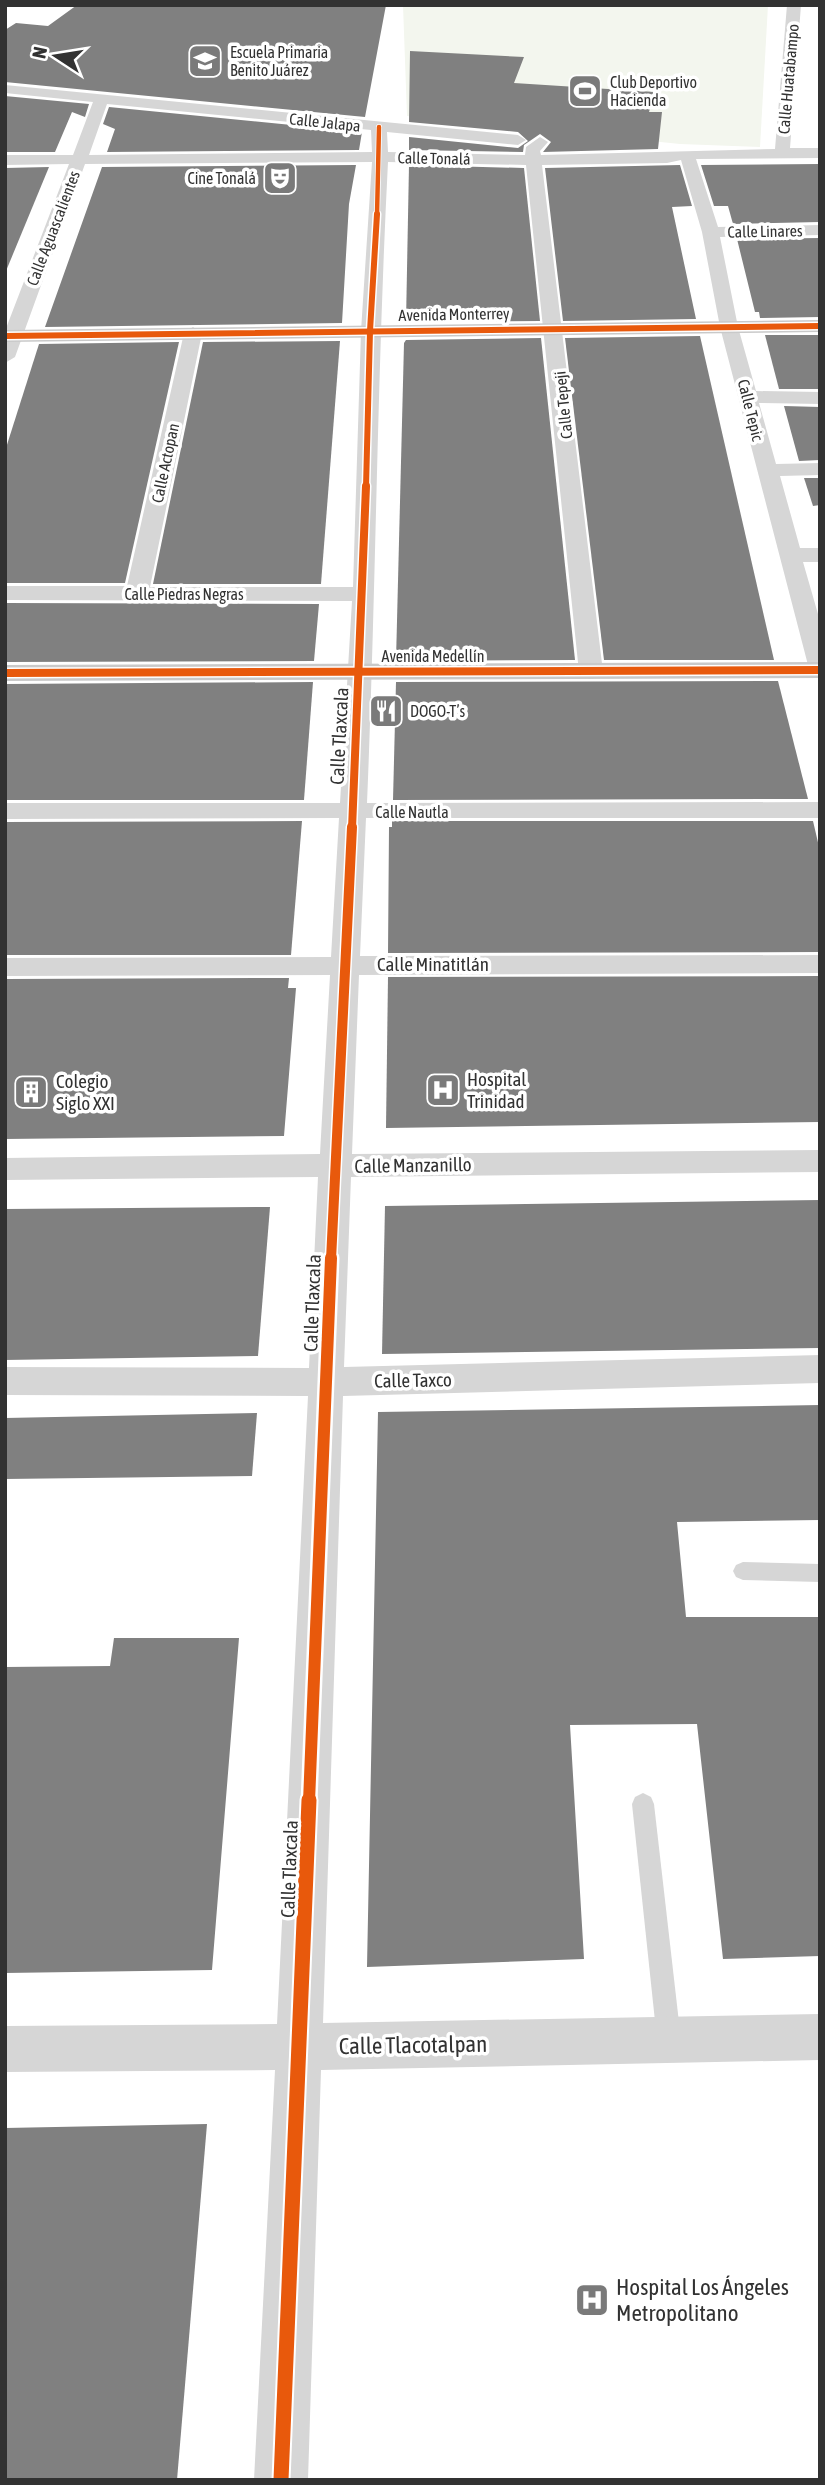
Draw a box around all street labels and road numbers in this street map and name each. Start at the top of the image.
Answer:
street label: Calle Huatabampo [774,23,803,135]
street label: Calle Jalapa [288,109,362,136]
street label: Calle Tonalá [397,148,471,168]
street label: Calle Aguascalientes [23,168,84,288]
street label: Calle Linares [727,221,803,241]
street label: Avenida Monterrey [398,304,510,325]
street label: Calle Tepeji [550,370,576,440]
street label: Calle Tepic [734,377,767,443]
street label: Calle Actopan [148,422,183,505]
street label: Calle Piedras Negras [124,585,244,604]
street label: Avenida Medellín [382,647,484,665]
street label: Calle Tlaxcala [325,687,353,785]
street label: Calle Nautla [375,803,449,821]
street label: Calle Minatitlán [377,953,489,975]
street label: Calle Manzanillo [354,1153,472,1177]
street label: Calle Tlaxcala [299,1254,325,1352]
street label: Calle Taxco [374,1368,452,1392]
street label: Calle Tlaxcala [276,1820,302,1918]
street label: Calle Tlacotalpan [339,2031,487,2059]

